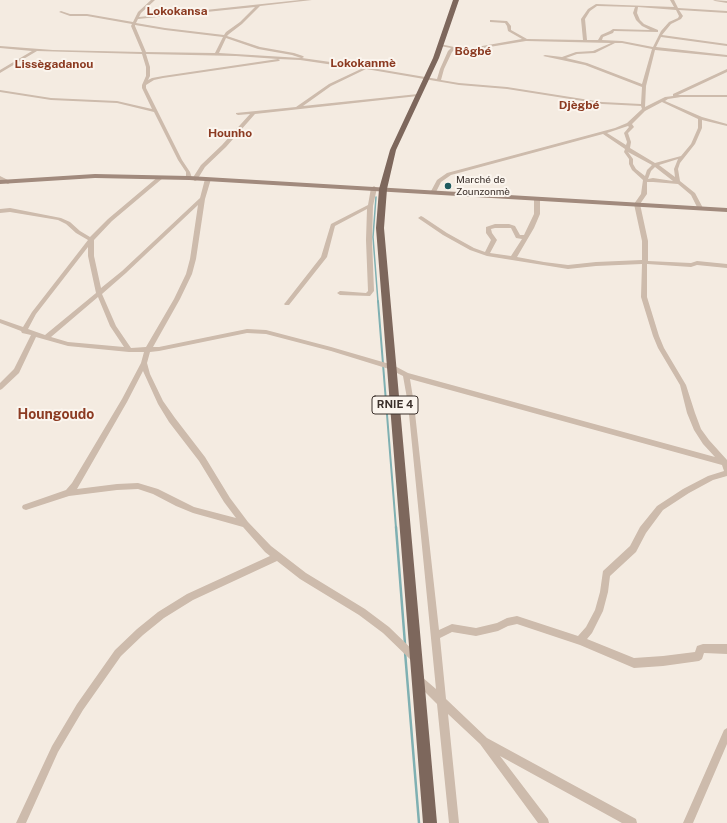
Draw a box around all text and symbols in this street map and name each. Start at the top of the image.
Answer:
district label: Lokokansa [146,4,208,18]
district label: Bôgbé [455,44,491,58]
district label: Lokokanmè [330,56,396,70]
district label: Lissègadanou [15,57,93,71]
district label: Djègbé [559,98,599,112]
district label: Hounho [208,126,252,140]
place label: Marché de Zounzonmè [456,174,510,198]
marker: Marché de Zounzonmè [443,181,453,191]
road number: RNIE 4 [372,396,418,414]
district label: Houngoudo [18,407,94,423]

